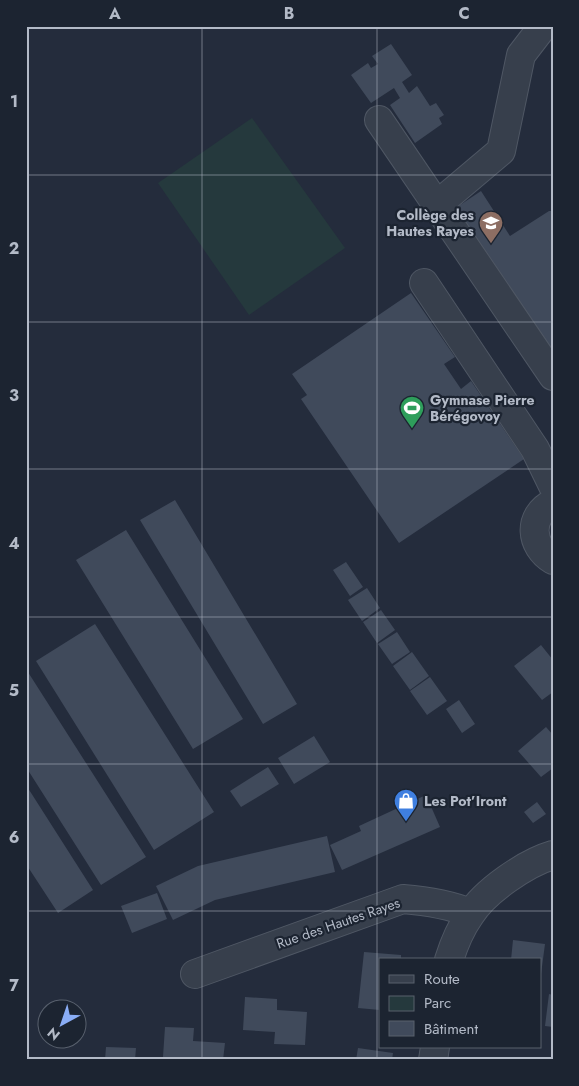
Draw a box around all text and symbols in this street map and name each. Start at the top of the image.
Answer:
text: A [108,2,121,25]
text: B [284,2,294,25]
text: C [458,2,470,25]
text: 1 [10,90,18,113]
place label: Collège des Hautes Rayes [386,205,475,241]
school or university icon: Collège des Hautes Rayes [478,210,504,244]
text: 2 [9,237,19,260]
text: 3 [9,384,19,407]
place label: Gymnase Pierre Bérégovoy [430,390,535,426]
sports icon: Gymnase Pierre Bérégovoy [399,395,425,429]
text: 4 [8,532,20,555]
text: 5 [9,679,19,702]
shop icon: Les Pot’Iront [393,788,419,822]
place label: Les Pot’Iront [424,791,507,811]
text: 6 [9,826,19,849]
street label: Rue des Hautes Rayes [274,892,403,954]
legend [379,958,542,1048]
text: Route [424,968,460,990]
text: 7 [9,974,19,997]
text: Parc [424,992,451,1014]
north arrow [38,998,88,1048]
text: Bâtiment [424,1018,478,1040]
text: N [43,1023,64,1045]

